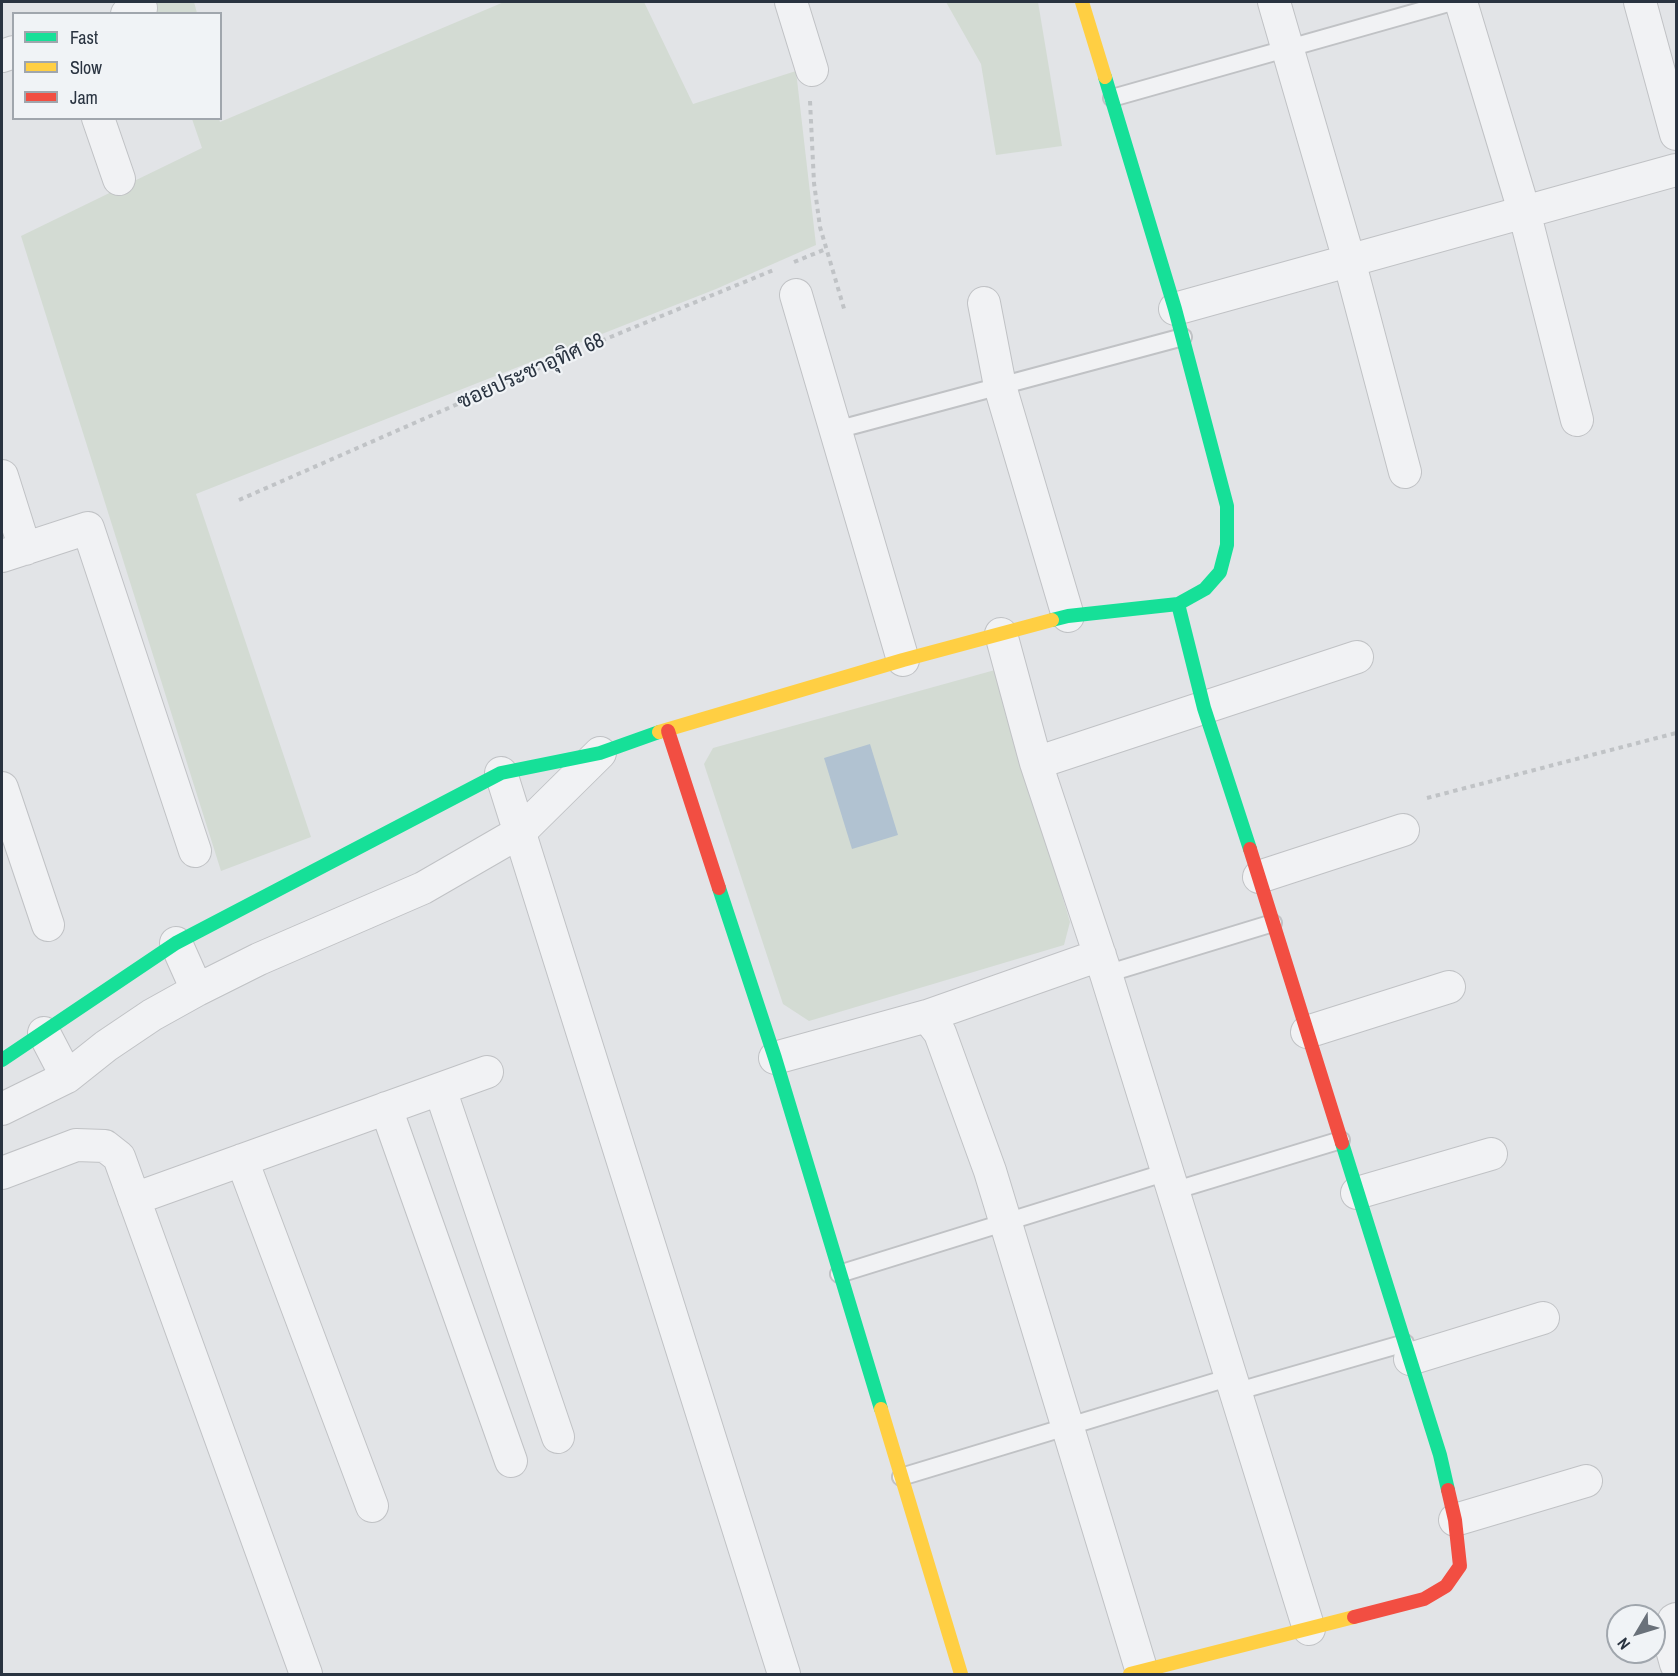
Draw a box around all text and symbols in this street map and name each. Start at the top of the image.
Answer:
legend [12,12,222,120]
text: Fast [70,25,98,50]
text: Slow [70,55,102,80]
text: Jam [70,85,98,110]
street label: ซอยประชาอุทิศ 68 [454,328,608,416]
north arrow [1606,1604,1666,1664]
text: N [1612,1633,1635,1654]

